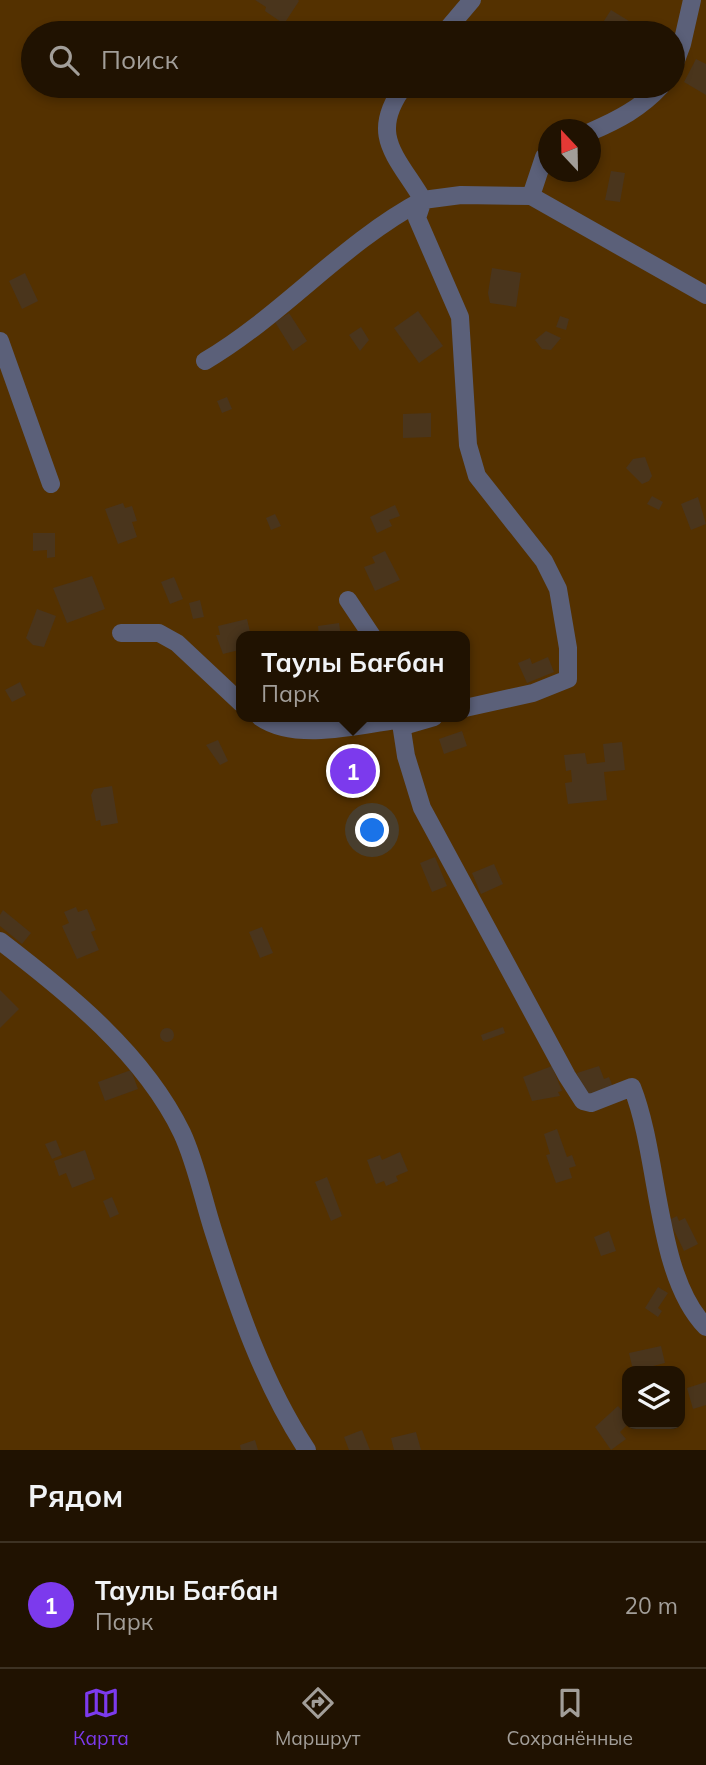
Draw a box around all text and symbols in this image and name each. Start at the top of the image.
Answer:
search box [21,21,685,98]
icon: search [45,41,83,79]
text: Поиск [101,43,179,76]
north arrow [538,119,601,182]
popup [236,631,470,722]
text: Таулы Бағбан [261,646,445,679]
text: Парк [261,679,319,708]
pin: 1 [330,745,376,797]
your location [355,813,389,847]
map controls [622,1366,685,1429]
button: layers [622,1366,685,1429]
text: Рядом [28,1477,123,1515]
text: Таулы Бағбан [95,1574,278,1607]
text: 1 [44,1591,58,1620]
text: 20 m [624,1591,678,1620]
text: Парк [95,1607,153,1636]
tab: Карта [73,1684,129,1750]
tab: Маршрут [275,1684,360,1750]
tab: Сохранённые [506,1684,633,1750]

